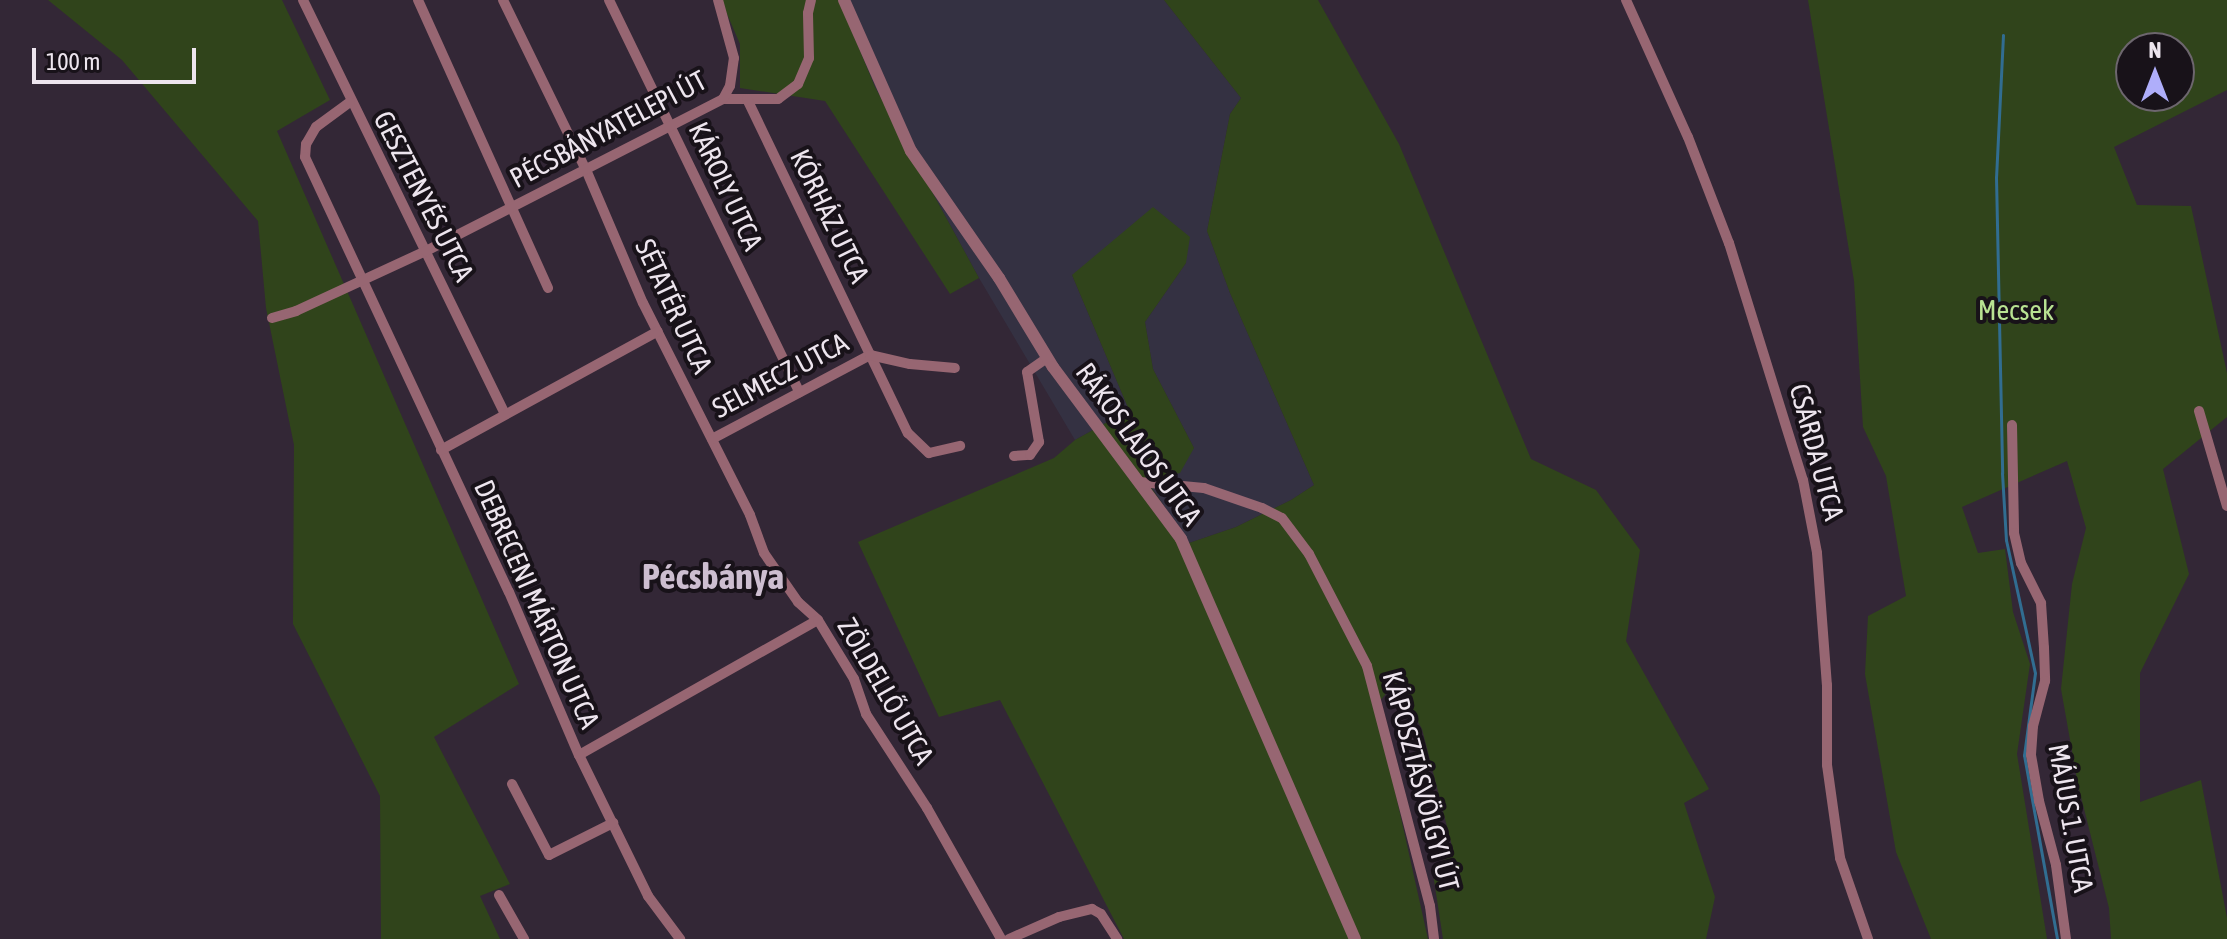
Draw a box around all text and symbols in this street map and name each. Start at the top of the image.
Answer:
scale bar [36,32,200,82]
north arrow [2115,32,2195,112]
text: N [2149,37,2161,63]
text: 100 m [46,48,100,75]
street label: PÉCSBÁNYATELEPI ÚT [504,63,712,195]
street label: GESZTENYÉS UTCA [367,105,481,287]
street label: KÁROLY UTCA [682,117,770,255]
street label: KÓRHÁZ UTCA [783,144,877,288]
street label: SÉTATÉR UTCA [628,234,720,378]
park label: Mecsek [1978,293,2054,327]
street label: SELMECZ UTCA [706,325,854,425]
street label: RÁKOS LAJOS UTCA [1069,356,1209,532]
street label: CSÁRDA UTCA [1783,380,1851,524]
street label: DEBRECENI MÁRTON UTCA [467,475,607,733]
district label: Pécsbánya [642,555,784,599]
street label: ZÖLDELLŐ UTCA [831,612,941,770]
street label: KÁPOSZTÁSVÖLGYI ÚT [1376,668,1466,894]
street label: MÁJUS 1. UTCA [2041,741,2101,895]

